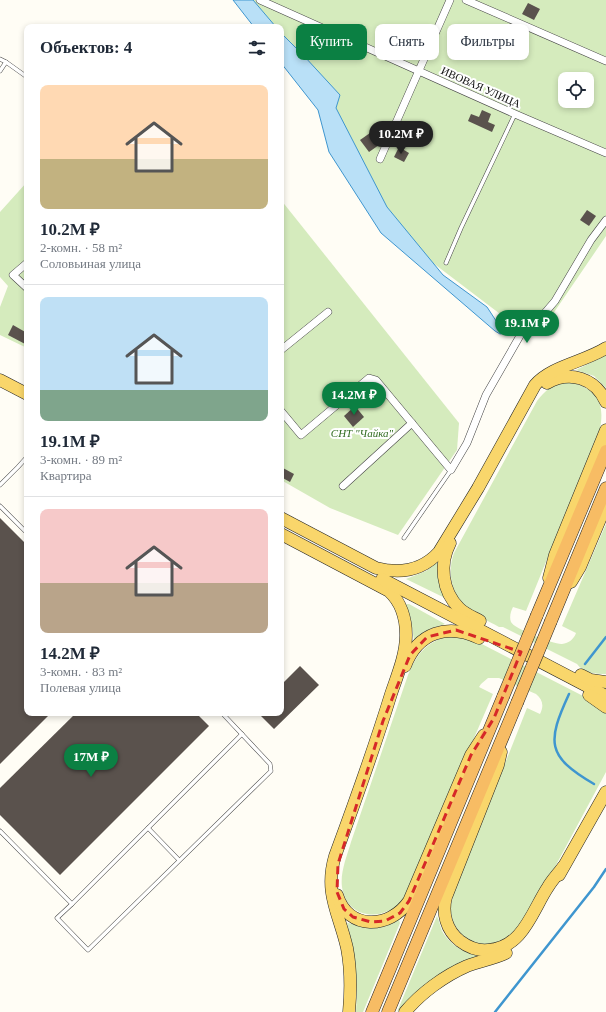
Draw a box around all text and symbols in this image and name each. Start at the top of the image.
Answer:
chip: Купить [296,24,367,60]
chip: Снять [375,24,439,60]
chip: Фильтры [447,24,529,60]
icon: filters [246,37,268,59]
text: Объектов: 4 [40,38,132,57]
street label: ИВОВАЯ УЛИЦА [439,64,523,110]
map controls [558,72,594,108]
button: locate [558,72,594,108]
icon: home [118,111,190,183]
pin: 10.2M ₽ [364,121,438,155]
text: 10.2M ₽ [378,126,424,141]
text: 10.2M ₽ [40,220,100,239]
text: 2-комн. · 58 m² [40,240,122,255]
text: Соловьиная улица [40,256,141,271]
pin: 19.1M ₽ [490,310,564,344]
text: 19.1M ₽ [504,315,550,330]
icon: home [118,323,190,395]
pin: 14.2M ₽ [317,382,391,416]
text: 14.2M ₽ [331,387,377,402]
park label: СНТ "Чайка" [331,427,394,439]
text: 19.1M ₽ [40,432,100,451]
text: 3-комн. · 89 m² [40,452,122,467]
text: Квартира [40,468,92,483]
icon: home [118,535,190,607]
text: 14.2M ₽ [40,644,100,663]
text: 3-комн. · 83 m² [40,664,122,679]
text: Полевая улица [40,680,121,695]
pin: 17M ₽ [63,744,119,778]
text: 17M ₽ [73,749,109,764]

